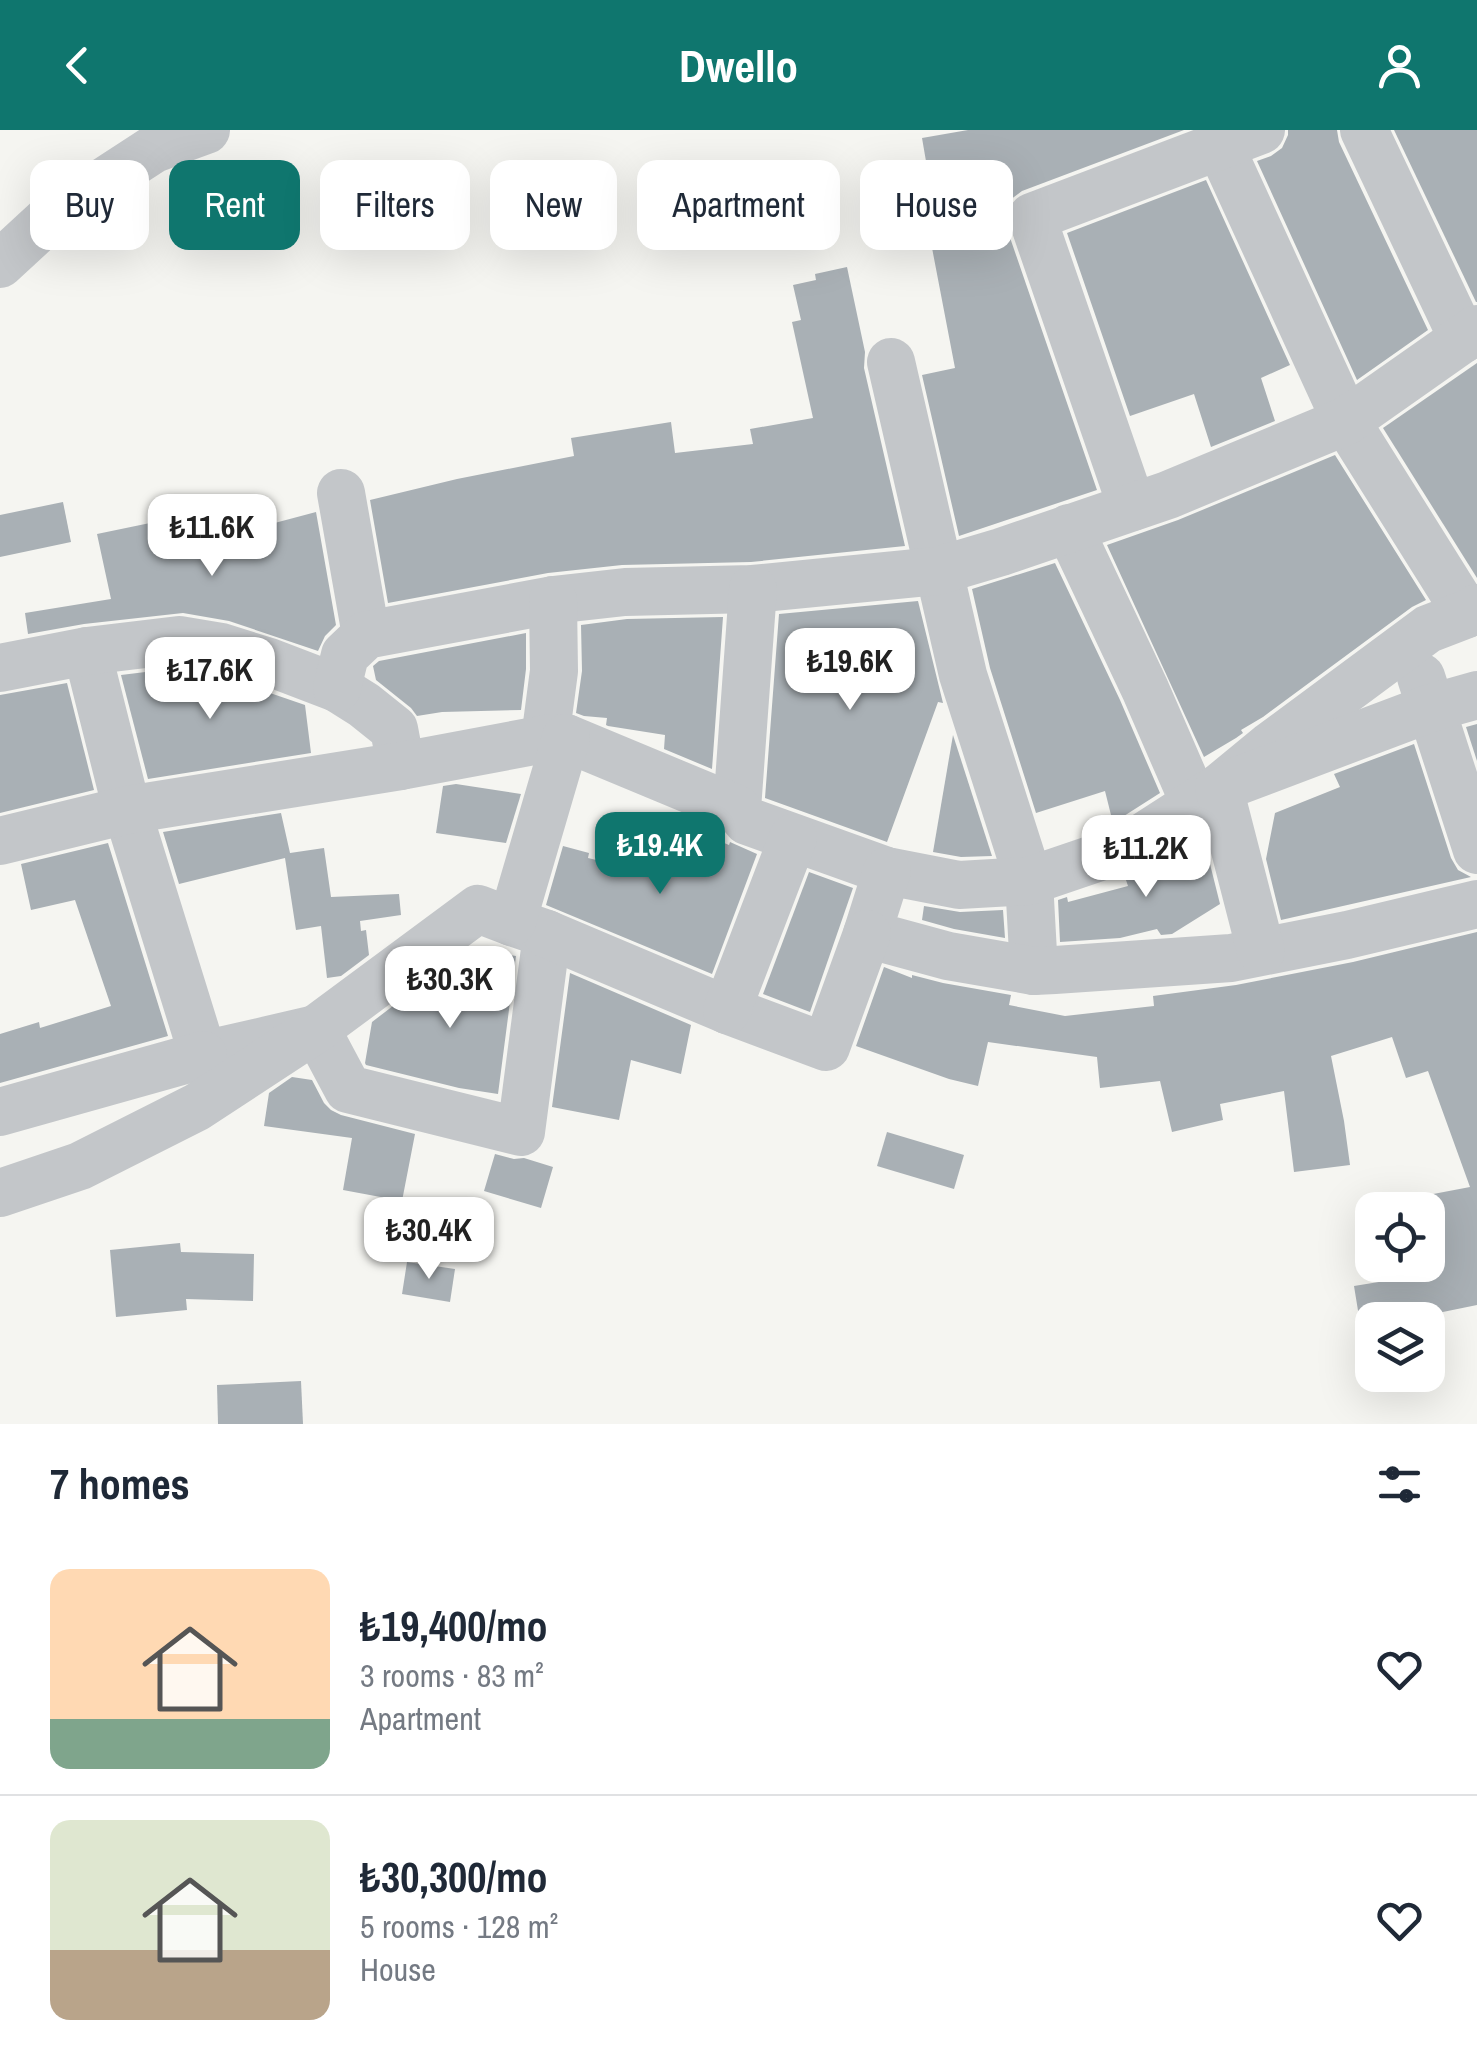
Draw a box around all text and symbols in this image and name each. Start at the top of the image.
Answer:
text: Dwello [679,35,798,96]
icon: back [50,38,105,93]
icon: person [1372,38,1427,93]
chip: Buy [30,160,149,250]
chip: Rent [169,160,300,250]
chip: Filters [320,160,470,250]
chip: New [490,160,617,250]
chip: Apartment [637,160,840,250]
chip: House [860,160,1013,250]
pin: ₺11.6K [131,494,293,579]
text: ₺11.6K [170,505,254,548]
pin: ₺19.6K [769,628,931,713]
pin: ₺17.6K [129,637,291,722]
text: ₺19.6K [807,639,893,682]
text: ₺17.6K [167,648,253,691]
pin: ₺19.4K [579,812,741,897]
pin: ₺11.2K [1065,815,1227,900]
text: ₺19.4K [617,823,703,866]
text: ₺11.2K [1104,826,1188,869]
pin: ₺30.3K [369,946,531,1031]
text: ₺30.3K [407,957,493,1000]
map controls [1355,1192,1445,1392]
button: locate [1355,1192,1445,1282]
pin: ₺30.4K [348,1197,510,1282]
text: ₺30.4K [386,1208,472,1251]
button: layers [1355,1302,1445,1392]
text: 7 homes [50,1456,190,1512]
icon: filters [1372,1457,1427,1512]
text: ₺19,400/mo [360,1598,548,1654]
icon: home [130,1609,250,1729]
icon: heart [1372,1642,1427,1697]
text: 3 rooms · 83 m² [360,1654,544,1697]
text: Apartment [360,1697,481,1740]
text: ₺30,300/mo [360,1849,548,1905]
icon: home [130,1860,250,1980]
icon: heart [1372,1893,1427,1948]
text: 5 rooms · 128 m² [360,1905,558,1948]
text: House [360,1948,436,1991]

